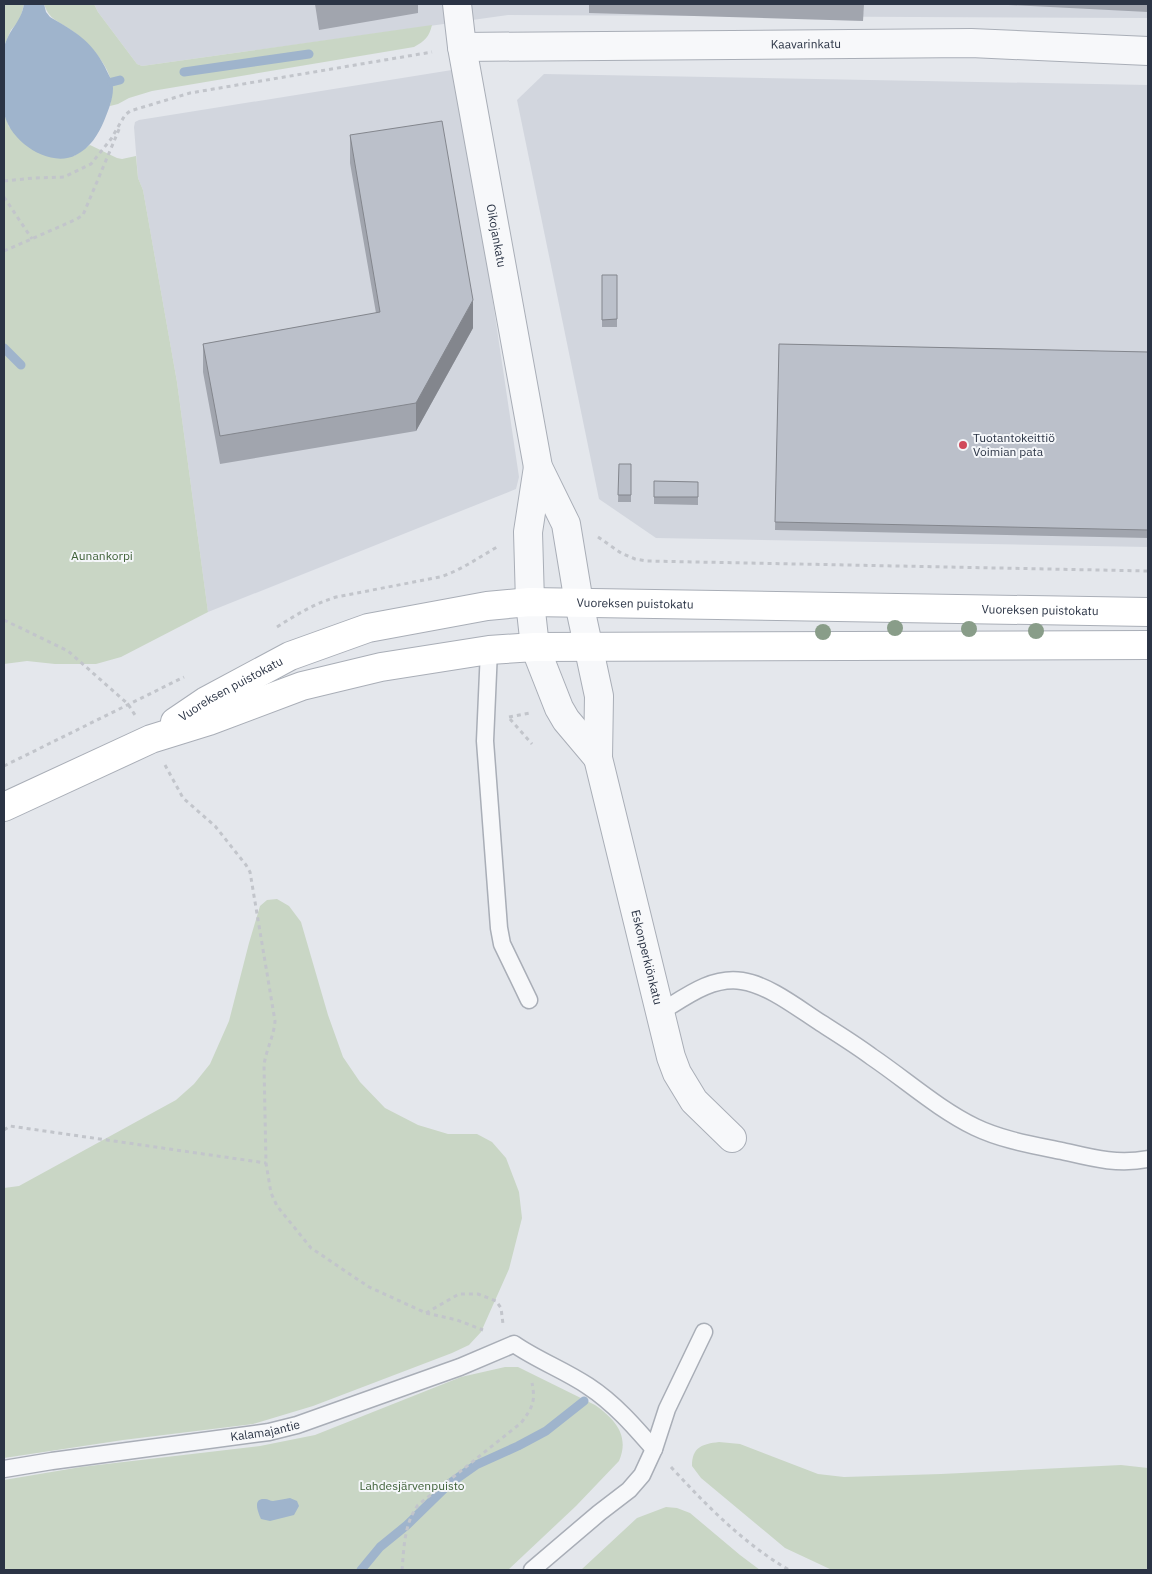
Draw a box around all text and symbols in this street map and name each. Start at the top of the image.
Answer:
street label: Kaavarinkatu [771,36,841,52]
street label: Oikojankatu [484,203,510,269]
place label: Tuotantokeittiö Voimian pata [973,430,1055,459]
marker: Tuotantokeittiö Voimian pata [957,439,969,451]
park label: Aunankorpi [71,548,133,563]
street label: Vuoreksen puistokatu [576,595,694,612]
street label: Vuoreksen puistokatu [981,601,1099,618]
street label: Vuoreksen puistokatu [176,653,285,724]
street label: Eskonperkiönkatu [628,908,666,1006]
street label: Kalamajantie [229,1416,302,1444]
park label: Lahdesjärvenpuisto [359,1478,465,1493]

